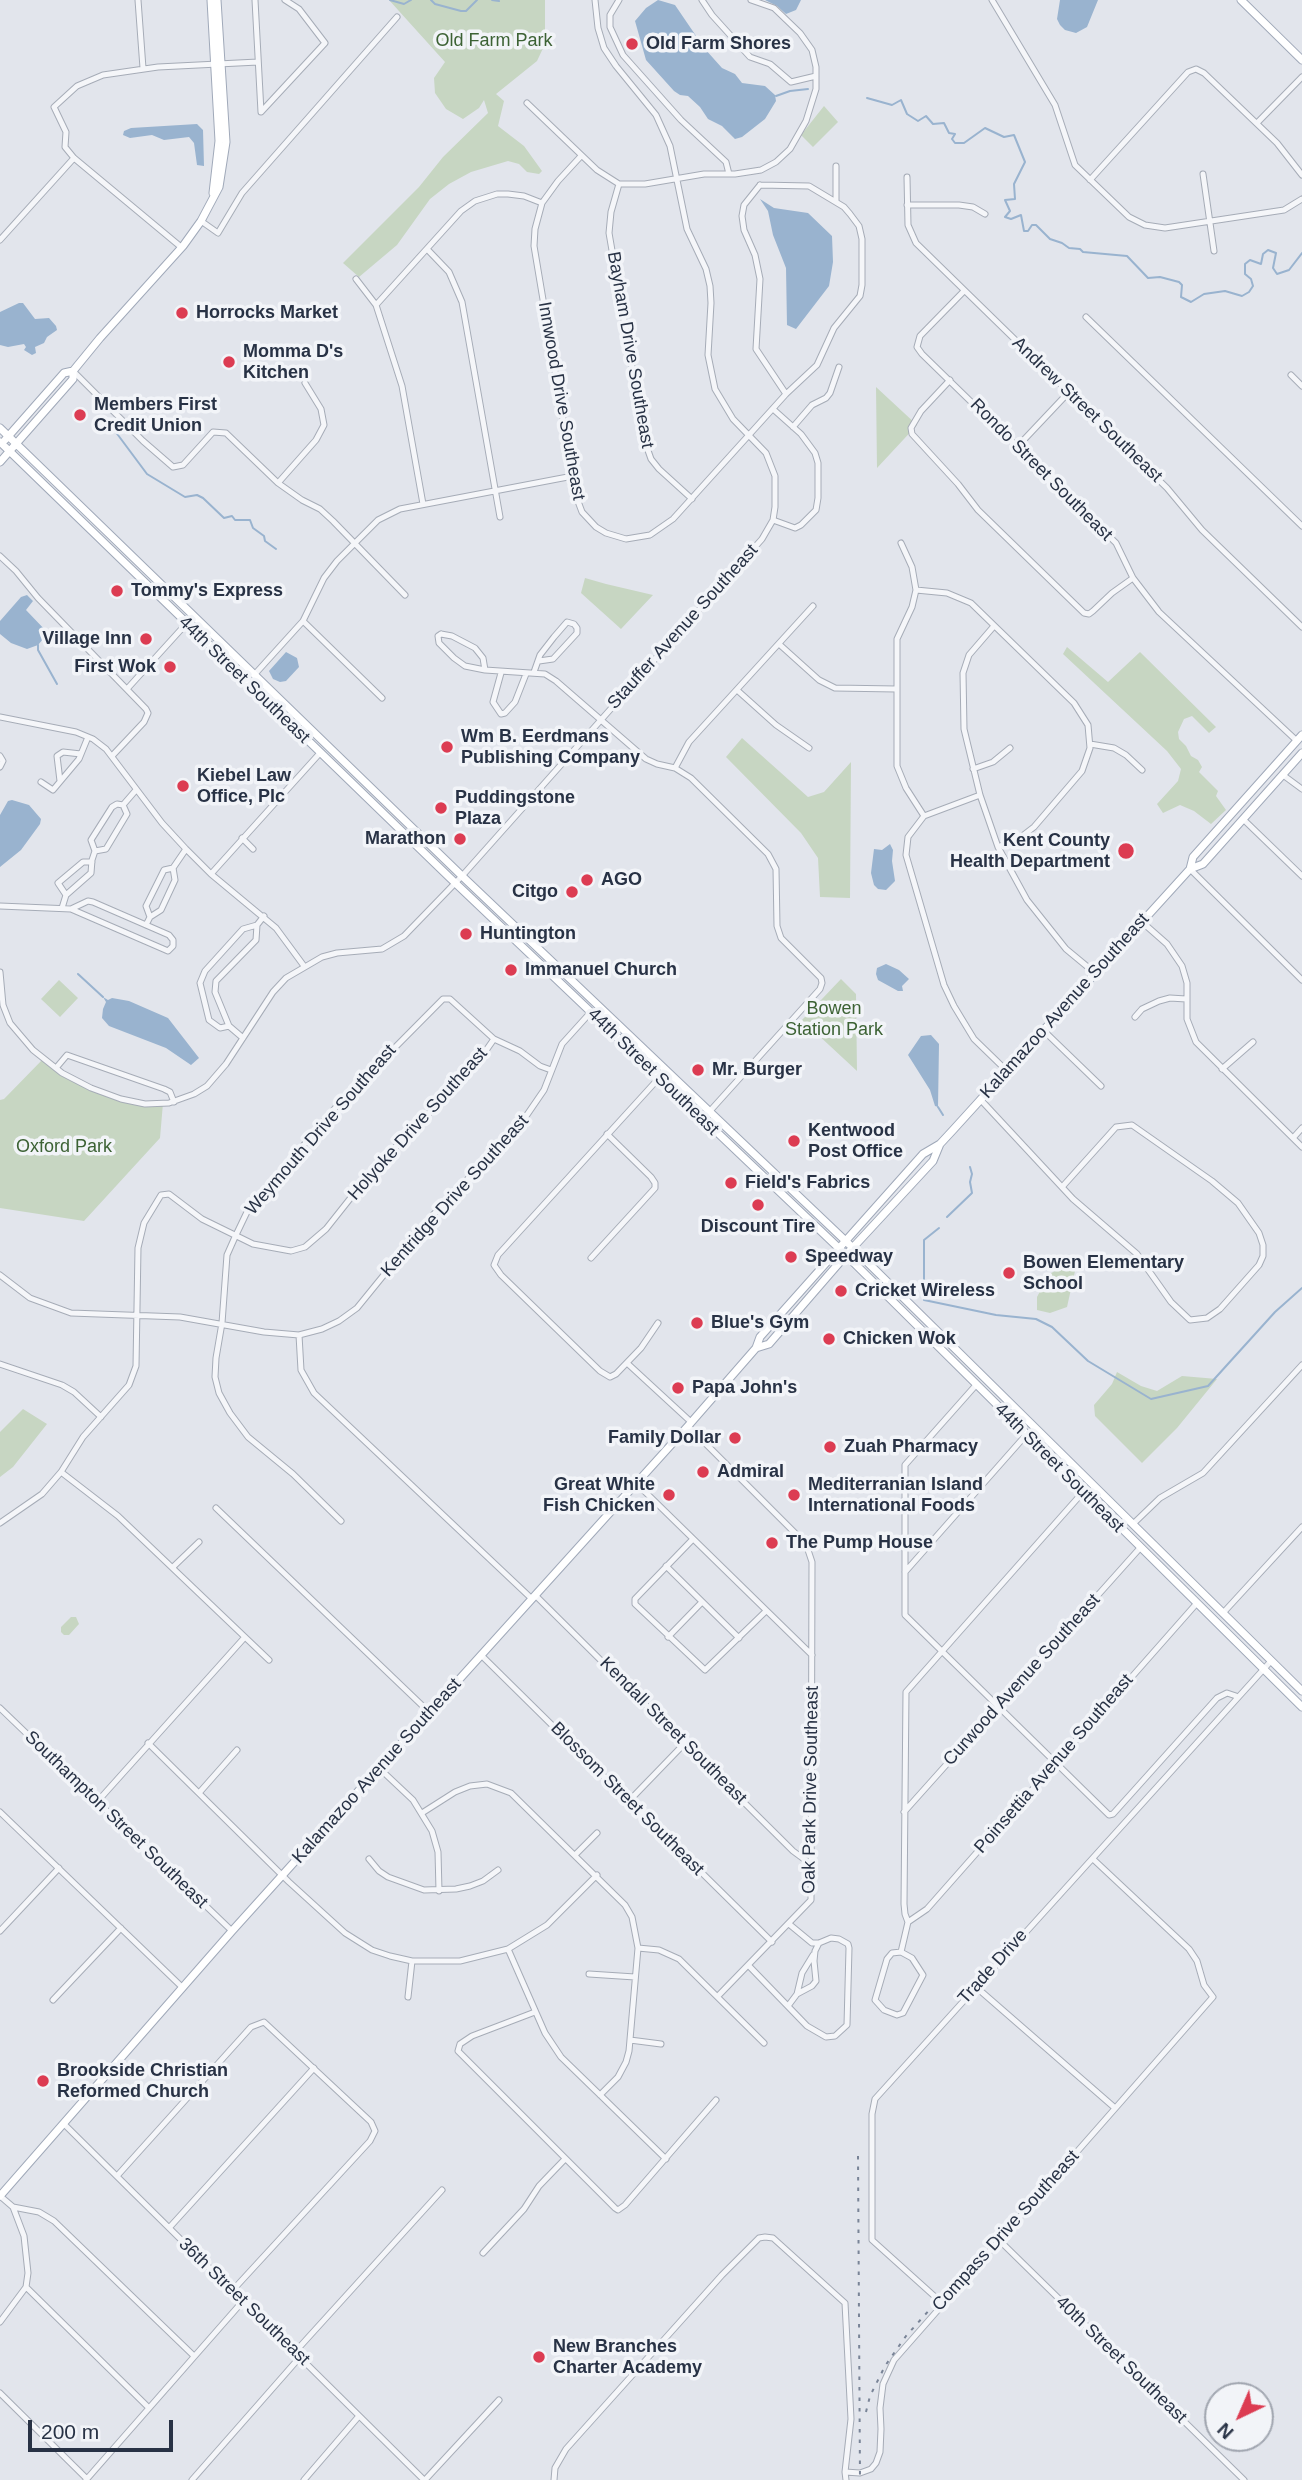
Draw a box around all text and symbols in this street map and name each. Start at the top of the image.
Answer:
park label: Old Farm Park [435,30,553,52]
place label: Old Farm Shores [646,33,791,55]
marker: Old Farm Shores [624,36,640,52]
street label: Bayham Drive Southeast [602,250,658,450]
street label: Innwood Drive Southeast [533,300,589,502]
place label: Horrocks Market [196,302,338,324]
marker: Horrocks Market [174,305,190,321]
street label: Andrew Street Southeast [1008,333,1166,487]
place label: Momma D's Kitchen [243,341,343,384]
marker: Momma D's Kitchen [221,354,237,370]
place label: Members First Credit Union [94,394,217,436]
street label: Rondo Street Southeast [965,394,1117,546]
marker: Members First Credit Union [72,407,88,423]
street label: Stauffer Avenue Southeast [603,540,763,714]
place label: Tommy's Express [131,580,283,602]
marker: Tommy's Express [109,583,125,599]
street label: 44th Street Southeast [174,612,314,748]
place label: Village Inn [42,628,132,650]
marker: Village Inn [138,631,154,647]
place label: First Wok [74,656,156,678]
marker: First Wok [162,659,178,675]
place label: Wm B. Eerdmans Publishing Company [461,726,640,768]
marker: Wm B. Eerdmans Publishing Company [439,739,455,755]
place label: Kiebel Law Office, Plc [197,765,291,808]
marker: Kiebel Law Office, Plc [175,778,191,794]
place label: Puddingstone Plaza [455,787,575,830]
marker: Puddingstone Plaza [433,800,449,816]
place label: Marathon [365,828,446,850]
place label: Kent County Health Department [950,830,1110,872]
marker: Marathon [452,831,468,847]
marker: Kent County Health Department [1116,841,1136,861]
place label: AGO [601,869,642,891]
marker: AGO [579,872,595,888]
place label: Citgo [512,881,558,903]
marker: Citgo [564,884,580,900]
street label: Kalamazoo Avenue Southeast [976,909,1154,1103]
place label: Huntington [480,923,576,945]
marker: Huntington [458,926,474,942]
place label: Immanuel Church [525,959,677,981]
marker: Immanuel Church [503,962,519,978]
park label: Bowen Station Park [785,998,883,1040]
street label: 44th Street Southeast [583,1004,723,1140]
street label: Weymouth Drive Southeast [241,1040,401,1220]
street label: Holyoke Drive Southeast [344,1043,492,1205]
place label: Mr. Burger [712,1059,802,1081]
marker: Mr. Burger [690,1062,706,1078]
street label: Kentridge Drive Southeast [377,1111,533,1281]
place label: Kentwood Post Office [808,1120,903,1162]
marker: Kentwood Post Office [786,1133,802,1149]
park label: Oxford Park [16,1136,112,1158]
place label: Field's Fabrics [745,1172,870,1194]
marker: Field's Fabrics [723,1175,739,1191]
marker: Discount Tire [750,1197,766,1213]
place label: Discount Tire [701,1216,815,1238]
place label: Speedway [805,1246,893,1268]
marker: Speedway [783,1249,799,1265]
place label: Bowen Elementary School [1023,1252,1184,1294]
marker: Bowen Elementary School [1001,1265,1017,1281]
place label: Cricket Wireless [855,1280,995,1302]
marker: Cricket Wireless [833,1283,849,1299]
place label: Blue's Gym [711,1312,809,1334]
marker: Blue's Gym [689,1315,705,1331]
place label: Chicken Wok [843,1328,956,1350]
marker: Chicken Wok [821,1331,837,1347]
place label: Papa John's [692,1377,797,1399]
marker: Papa John's [670,1380,686,1396]
street label: 44th Street Southeast [990,1399,1128,1537]
place label: Family Dollar [608,1427,721,1449]
marker: Family Dollar [727,1430,743,1446]
place label: Zuah Pharmacy [844,1436,978,1458]
marker: Zuah Pharmacy [822,1439,838,1455]
place label: Admiral [717,1461,784,1483]
marker: Admiral [695,1464,711,1480]
place label: Great White Fish Chicken [543,1474,655,1516]
place label: Mediterranian Island International Foods [808,1474,983,1516]
marker: Great White Fish Chicken [661,1487,677,1503]
marker: Mediterranian Island International Foods [786,1487,802,1503]
place label: The Pump House [786,1532,933,1554]
marker: The Pump House [764,1535,780,1551]
street label: Curwood Avenue Southeast [939,1590,1105,1770]
street label: Kendall Street Southeast [595,1653,751,1809]
street label: Poinsettia Avenue Southeast [970,1670,1138,1858]
street label: Kalamazoo Avenue Southeast [288,1674,466,1868]
street label: Oak Park Drive Southeast [798,1686,824,1894]
street label: Blossom Street Southeast [546,1718,708,1880]
street label: Southampton Street Southeast [20,1727,212,1913]
street label: Trade Drive [954,1925,1032,2009]
place label: Brookside Christian Reformed Church [57,2060,228,2102]
marker: Brookside Christian Reformed Church [35,2073,51,2089]
street label: Compass Drive Southeast [928,2146,1084,2316]
street label: 36th Street Southeast [174,2234,314,2370]
street label: 40th Street Southeast [1051,2292,1191,2428]
place label: New Branches Charter Academy [553,2336,702,2378]
marker: New Branches Charter Academy [531,2349,547,2365]
north arrow [1204,2382,1274,2452]
scale bar [32,2406,177,2450]
text: N [1213,2419,1238,2443]
text: 200 m [41,2420,99,2443]

